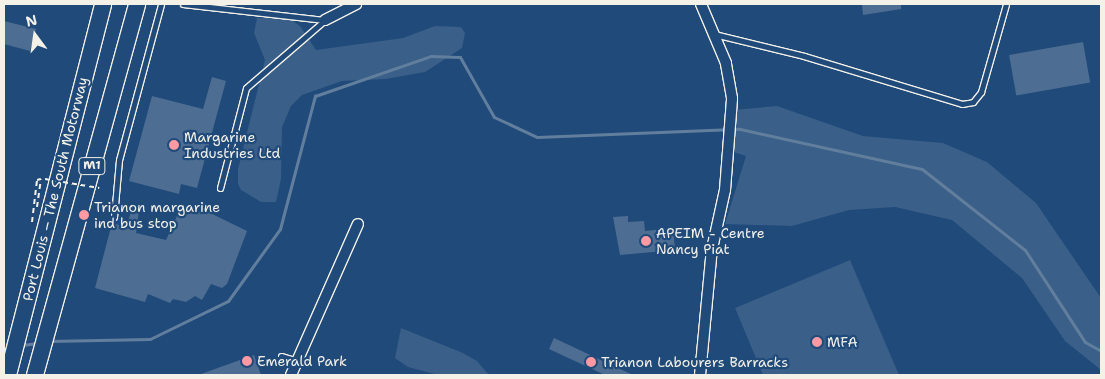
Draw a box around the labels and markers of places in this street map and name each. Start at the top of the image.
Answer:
place label: Margarine Industries Ltd [184,129,280,162]
marker: Margarine Industries Ltd [168,139,180,151]
place label: Trianon margarine ind bus stop [94,199,220,232]
marker: Trianon margarine ind bus stop [78,209,90,221]
place label: APEIM - Centre Nancy Piat [656,225,765,258]
marker: APEIM - Centre Nancy Piat [640,235,652,247]
place label: MFA [827,334,858,350]
marker: MFA [811,336,823,348]
place label: Emerald Park [257,353,347,369]
place label: Trianon Labourers Barracks [601,354,788,370]
marker: Emerald Park [241,355,253,367]
marker: Trianon Labourers Barracks [585,356,597,368]

